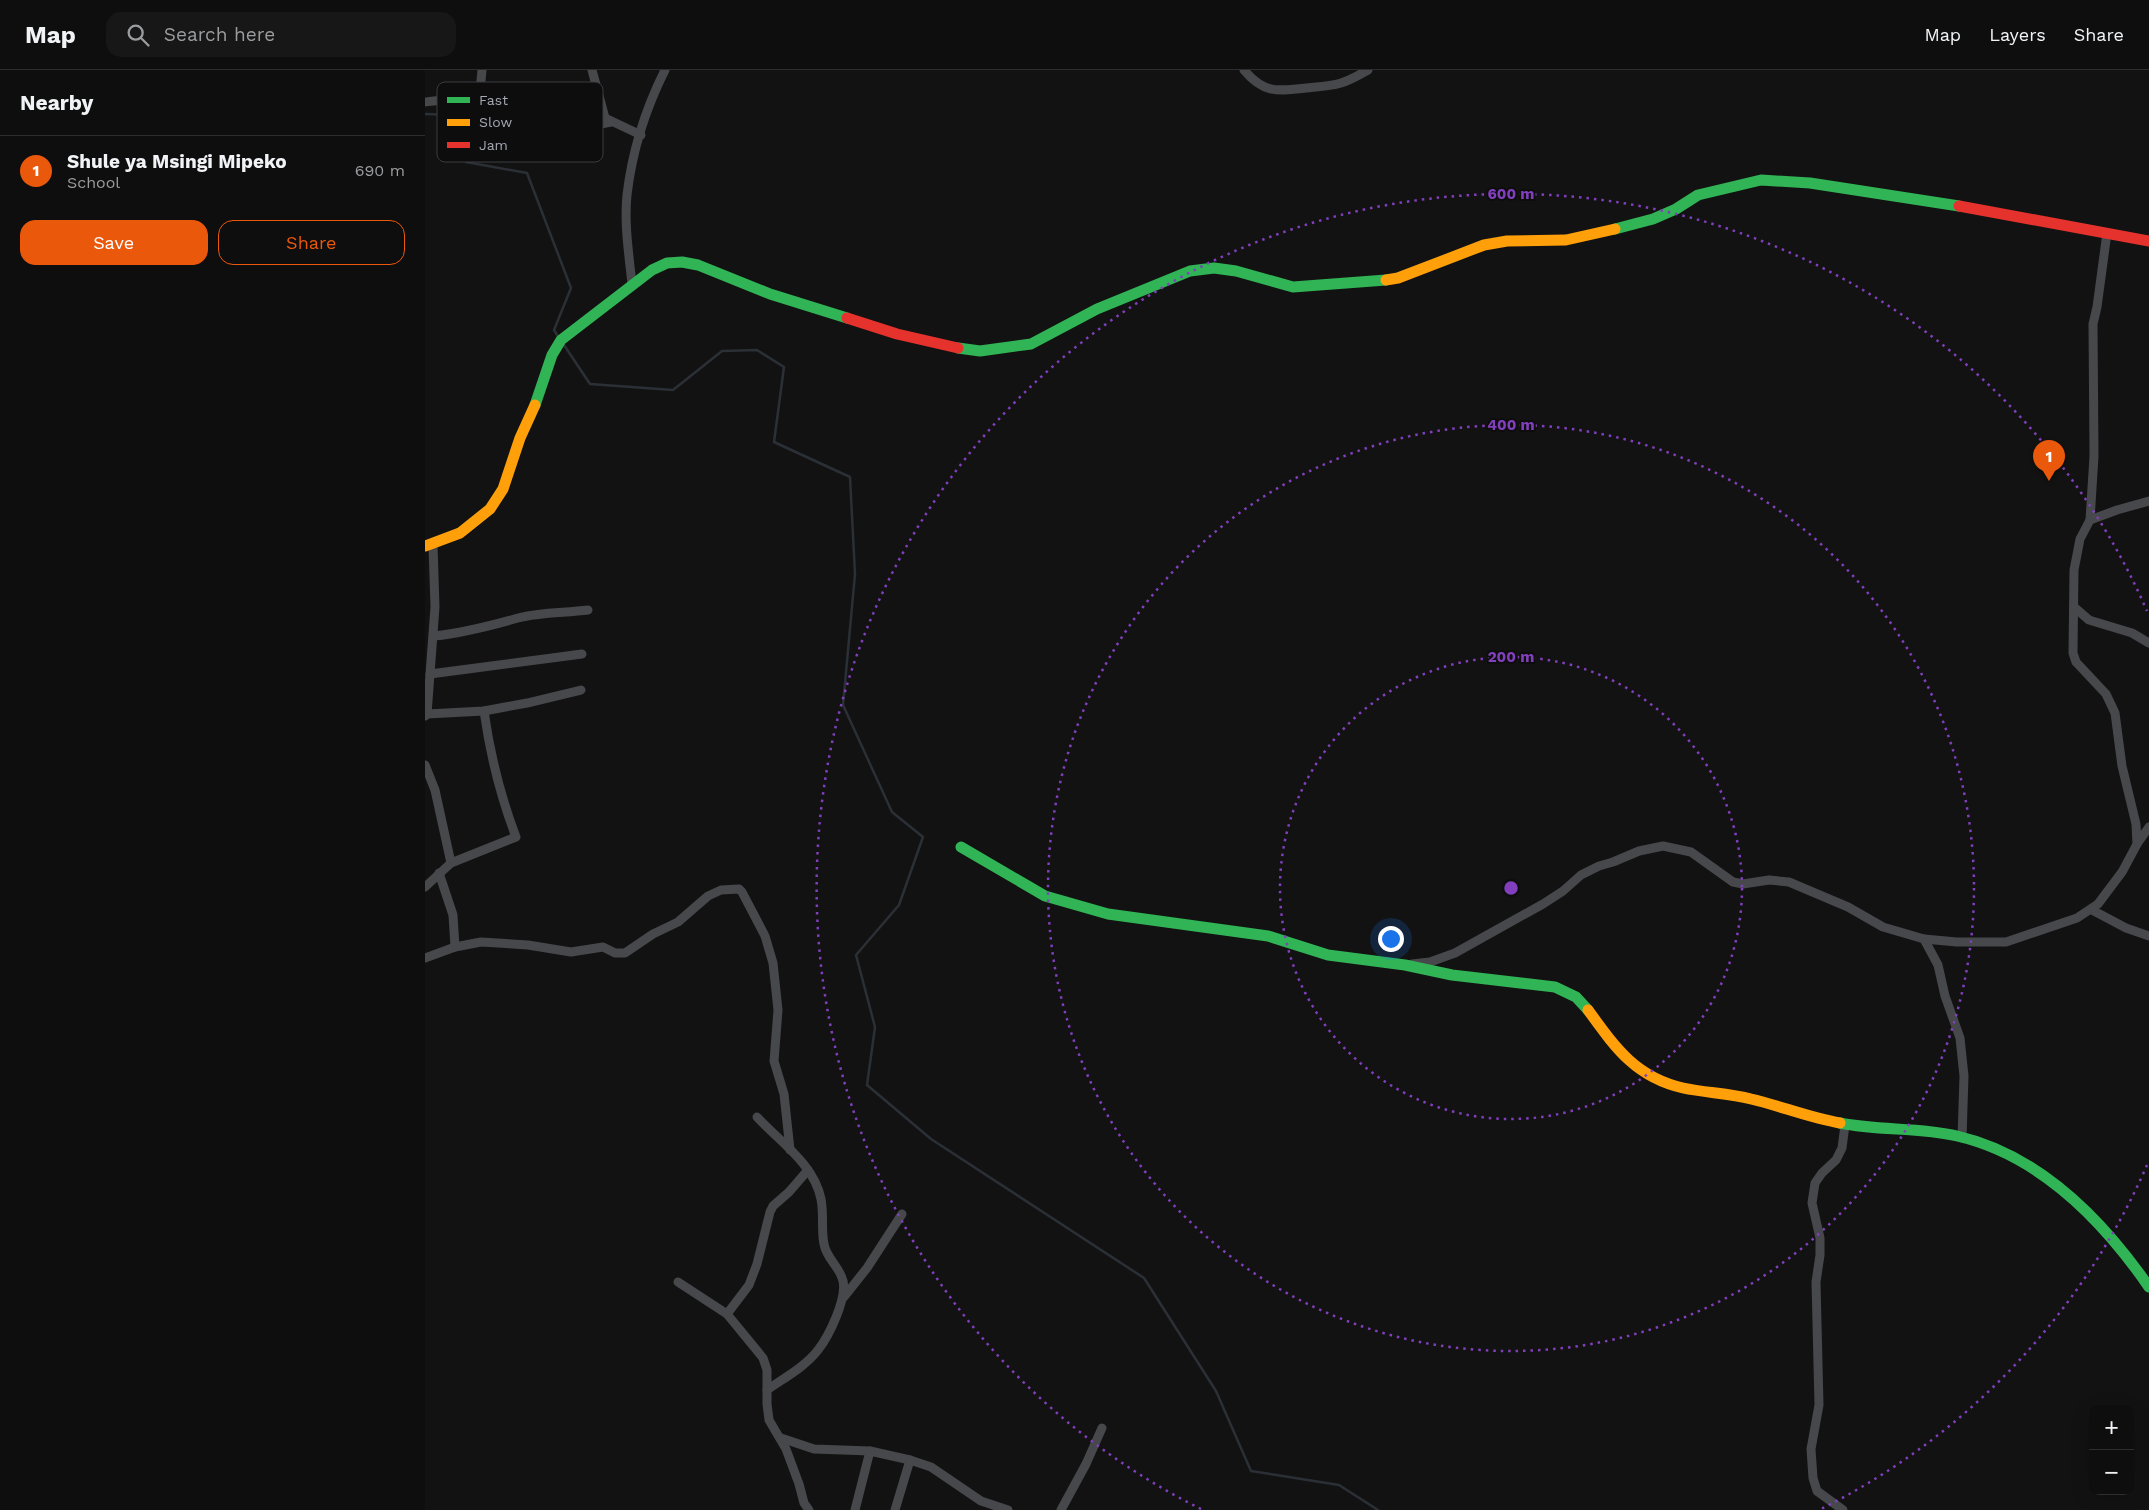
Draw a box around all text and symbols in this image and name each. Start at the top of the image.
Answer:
search box [106,12,456,57]
text: Map [25,21,76,49]
icon: search [124,21,152,49]
text: Search here [164,23,275,46]
text: Map [1924,24,1961,45]
text: Layers [1989,24,2046,45]
text: Share [2074,24,2124,45]
legend [437,82,603,162]
text: Nearby [20,90,93,115]
text: Fast [479,92,508,108]
text: Slow [479,114,512,130]
text: Jam [479,137,508,153]
text: Shule ya Msingi Mipeko [67,150,287,173]
text: 1 [33,161,39,180]
text: 690 m [355,161,405,180]
text: School [67,173,120,192]
text: 600 m [1488,185,1534,203]
button: Save [20,220,208,265]
button: Share [218,220,405,265]
text: 400 m [1487,416,1535,434]
pin: 1 [2033,440,2065,481]
text: 200 m [1488,648,1534,666]
centre of rings [1502,879,1520,897]
your location [1378,926,1404,952]
map controls [2089,1405,2134,1495]
button: + [2089,1405,2134,1450]
button: − [2089,1450,2134,1495]

